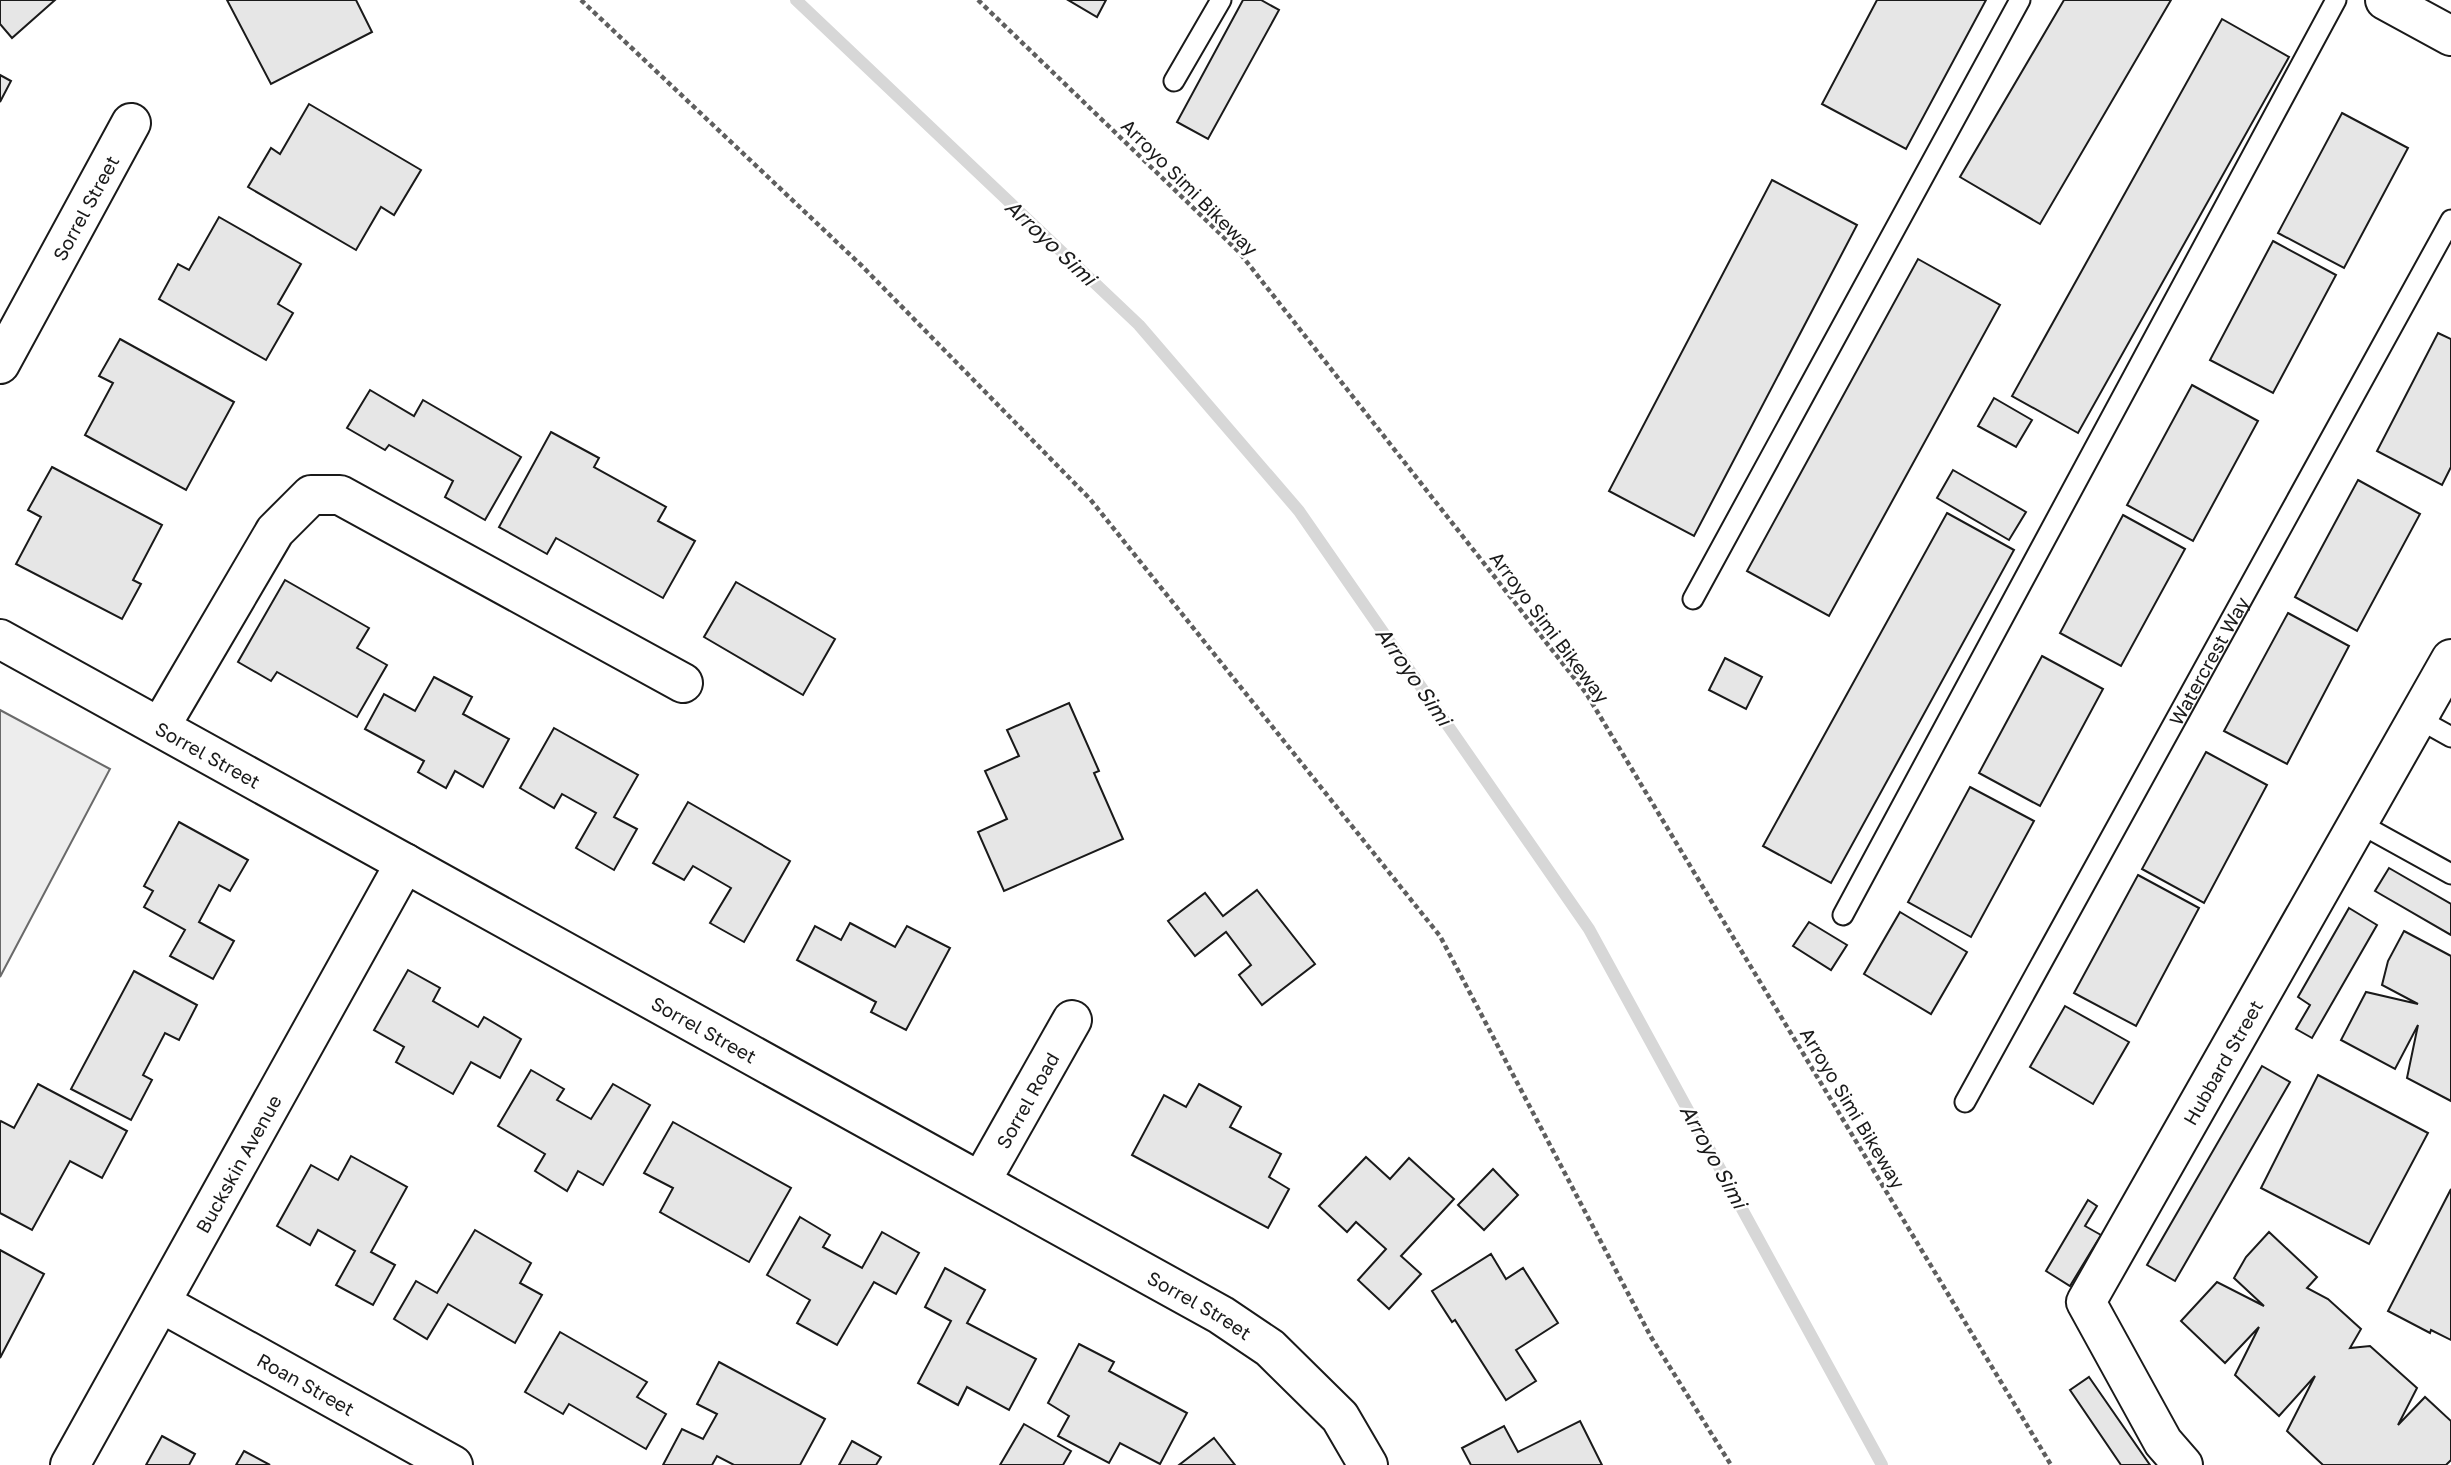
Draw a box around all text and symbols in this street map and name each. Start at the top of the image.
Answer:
street label: Arroyo Simi Bikeway [1117,114,1263,260]
street label: Sorrel Street [47,151,123,264]
water label: Arroyo Simi [1000,193,1104,292]
street label: Arroyo Simi Bikeway [1486,547,1615,708]
street label: Watercrest Way [2164,592,2253,729]
water label: Arroyo Simi [1370,621,1459,732]
street label: Sorrel Street [152,716,265,793]
street label: Sorrel Street [648,991,761,1067]
street label: Hubbard Street [2178,996,2267,1129]
street label: Arroyo Simi Bikeway [1796,1023,1910,1193]
street label: Sorrel Road [990,1048,1063,1152]
street label: Buckskin Avenue [190,1090,285,1237]
water label: Arroyo Simi [1675,1099,1754,1215]
street label: Sorrel Street [1144,1265,1256,1344]
street label: Roan Street [254,1347,359,1420]

